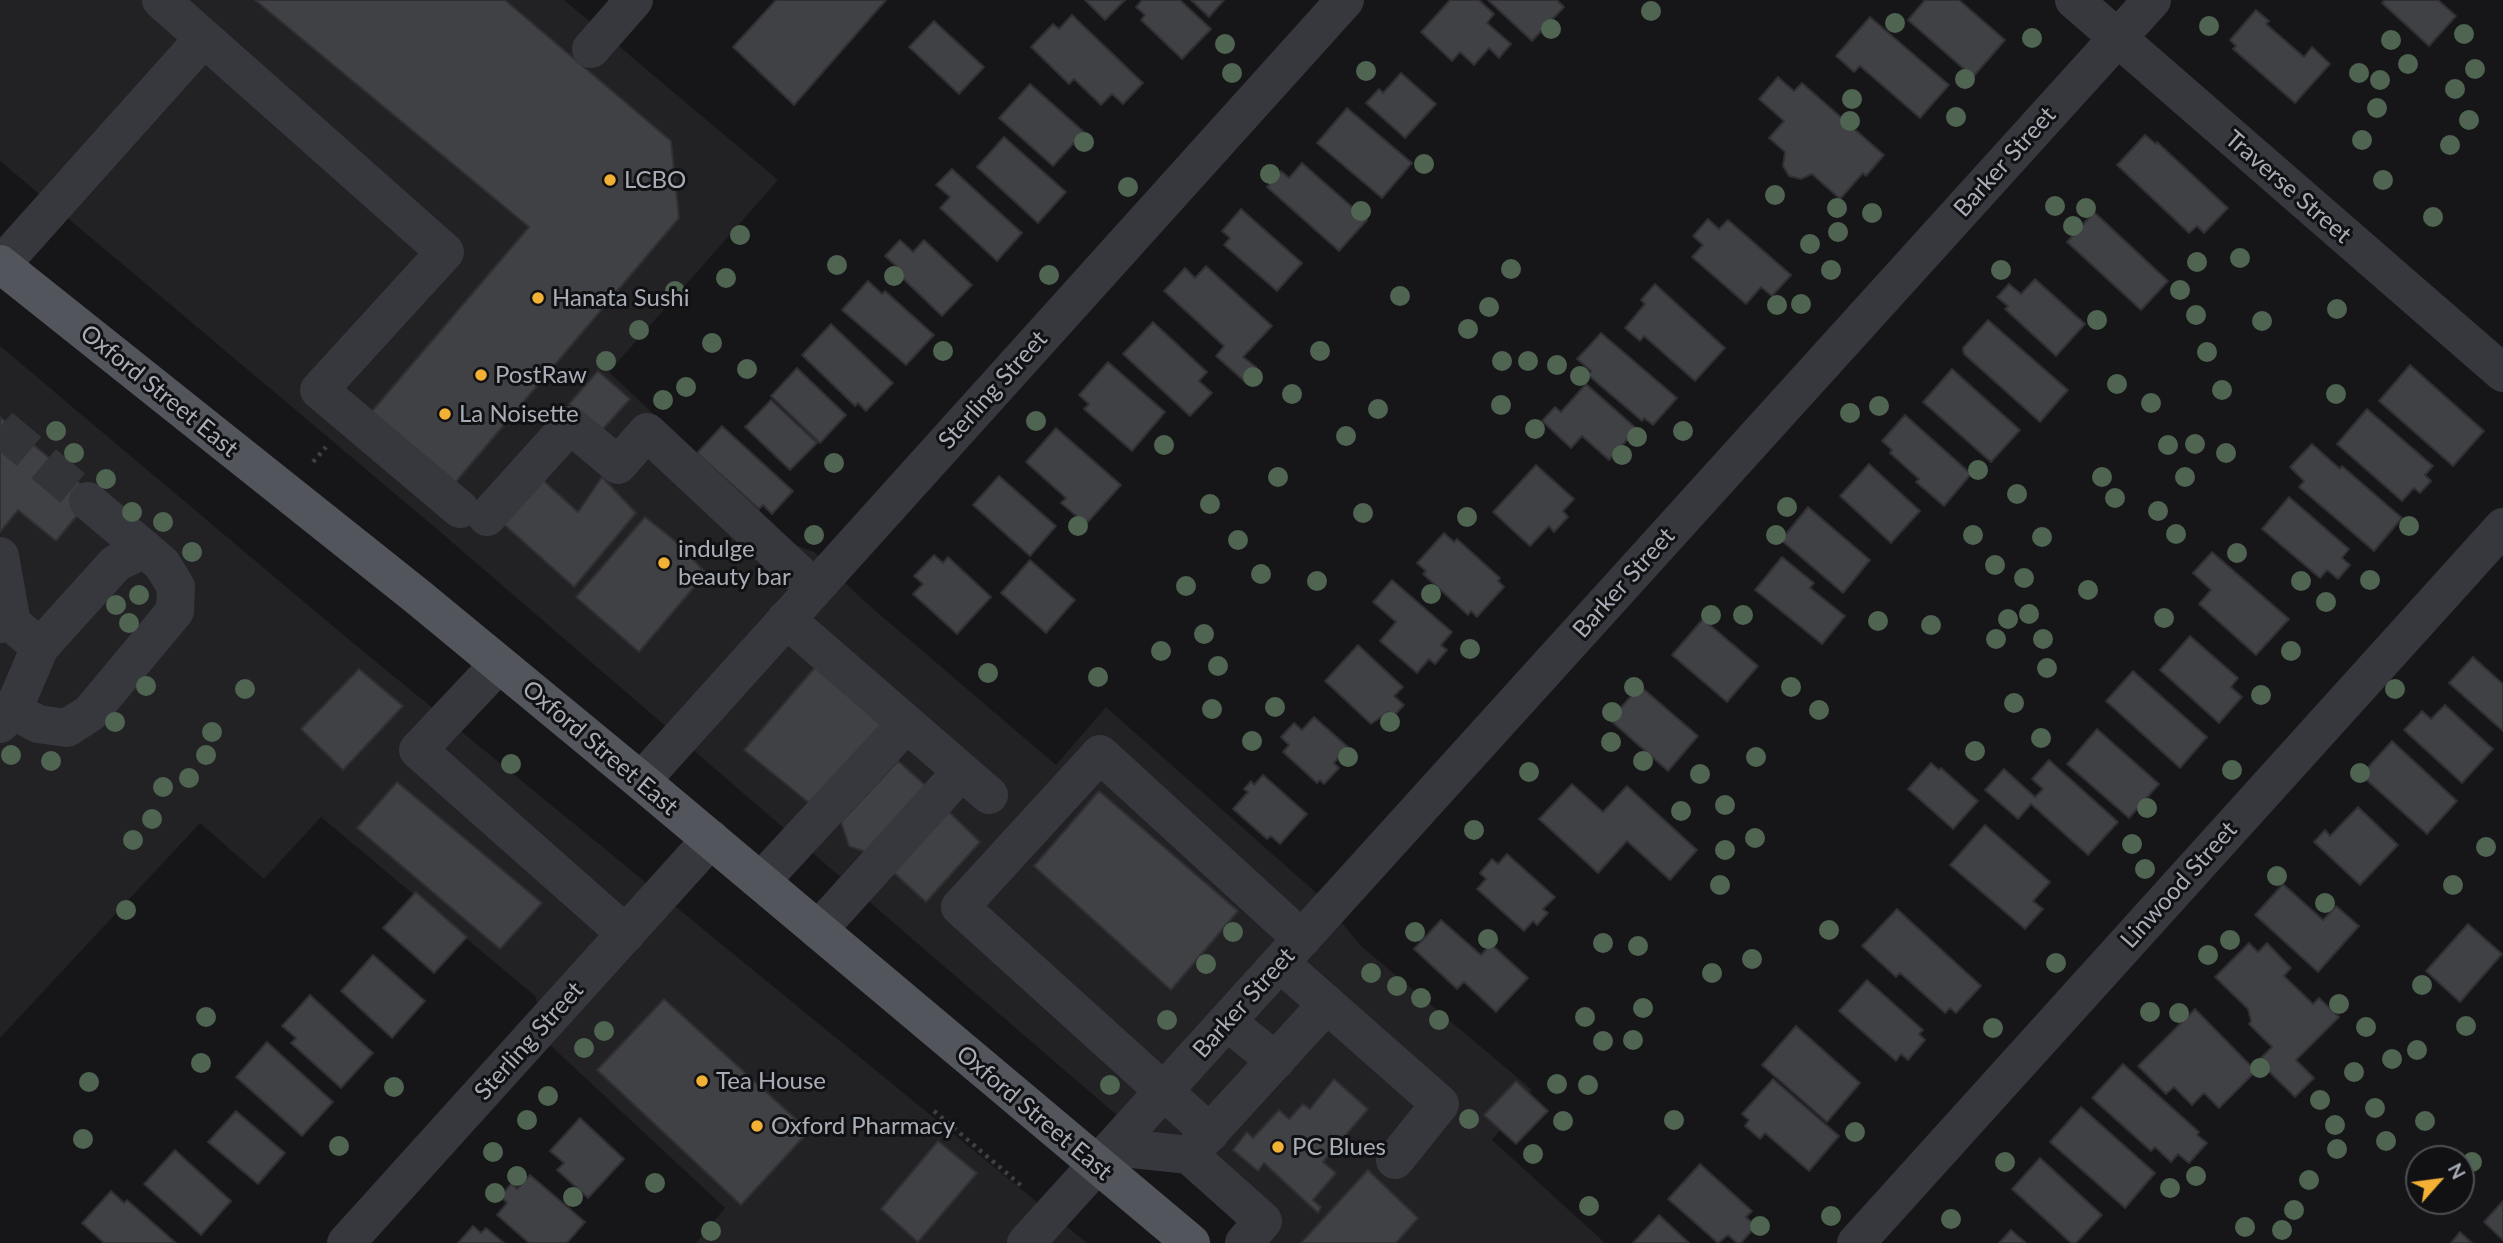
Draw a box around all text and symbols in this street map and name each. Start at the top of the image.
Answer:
street label: Barker Street [1948,101,2062,223]
street label: Traverse Street [2219,124,2357,250]
place label: LCBO [624,166,686,194]
marker: LCBO [602,172,618,188]
place label: Hanata Sushi [552,284,689,312]
marker: Hanata Sushi [530,290,546,306]
street label: Oxford Street East [74,319,244,463]
street label: Sterling Street [932,325,1054,455]
place label: PostRaw [495,361,587,389]
marker: PostRaw [473,367,489,383]
place label: La Noisette [459,400,579,428]
marker: La Noisette [437,406,453,422]
street label: Barker Street [1567,522,1681,644]
place label: indulge beauty bar [678,535,791,591]
marker: indulge beauty bar [656,555,672,571]
street label: Oxford Street East [516,675,684,821]
street label: Linwood Street [2115,816,2243,954]
street label: Barker Street [1187,942,1301,1064]
street label: Sterling Street [468,976,590,1106]
street label: Oxford Street East [950,1040,1118,1186]
place label: Tea House [716,1067,826,1095]
marker: Tea House [694,1073,710,1089]
place label: Oxford Pharmacy [771,1112,955,1140]
marker: Oxford Pharmacy [749,1118,765,1134]
place label: PC Blues [1292,1133,1386,1161]
marker: PC Blues [1270,1139,1286,1155]
north arrow [2405,1145,2475,1215]
text: N [2444,1159,2471,1183]

